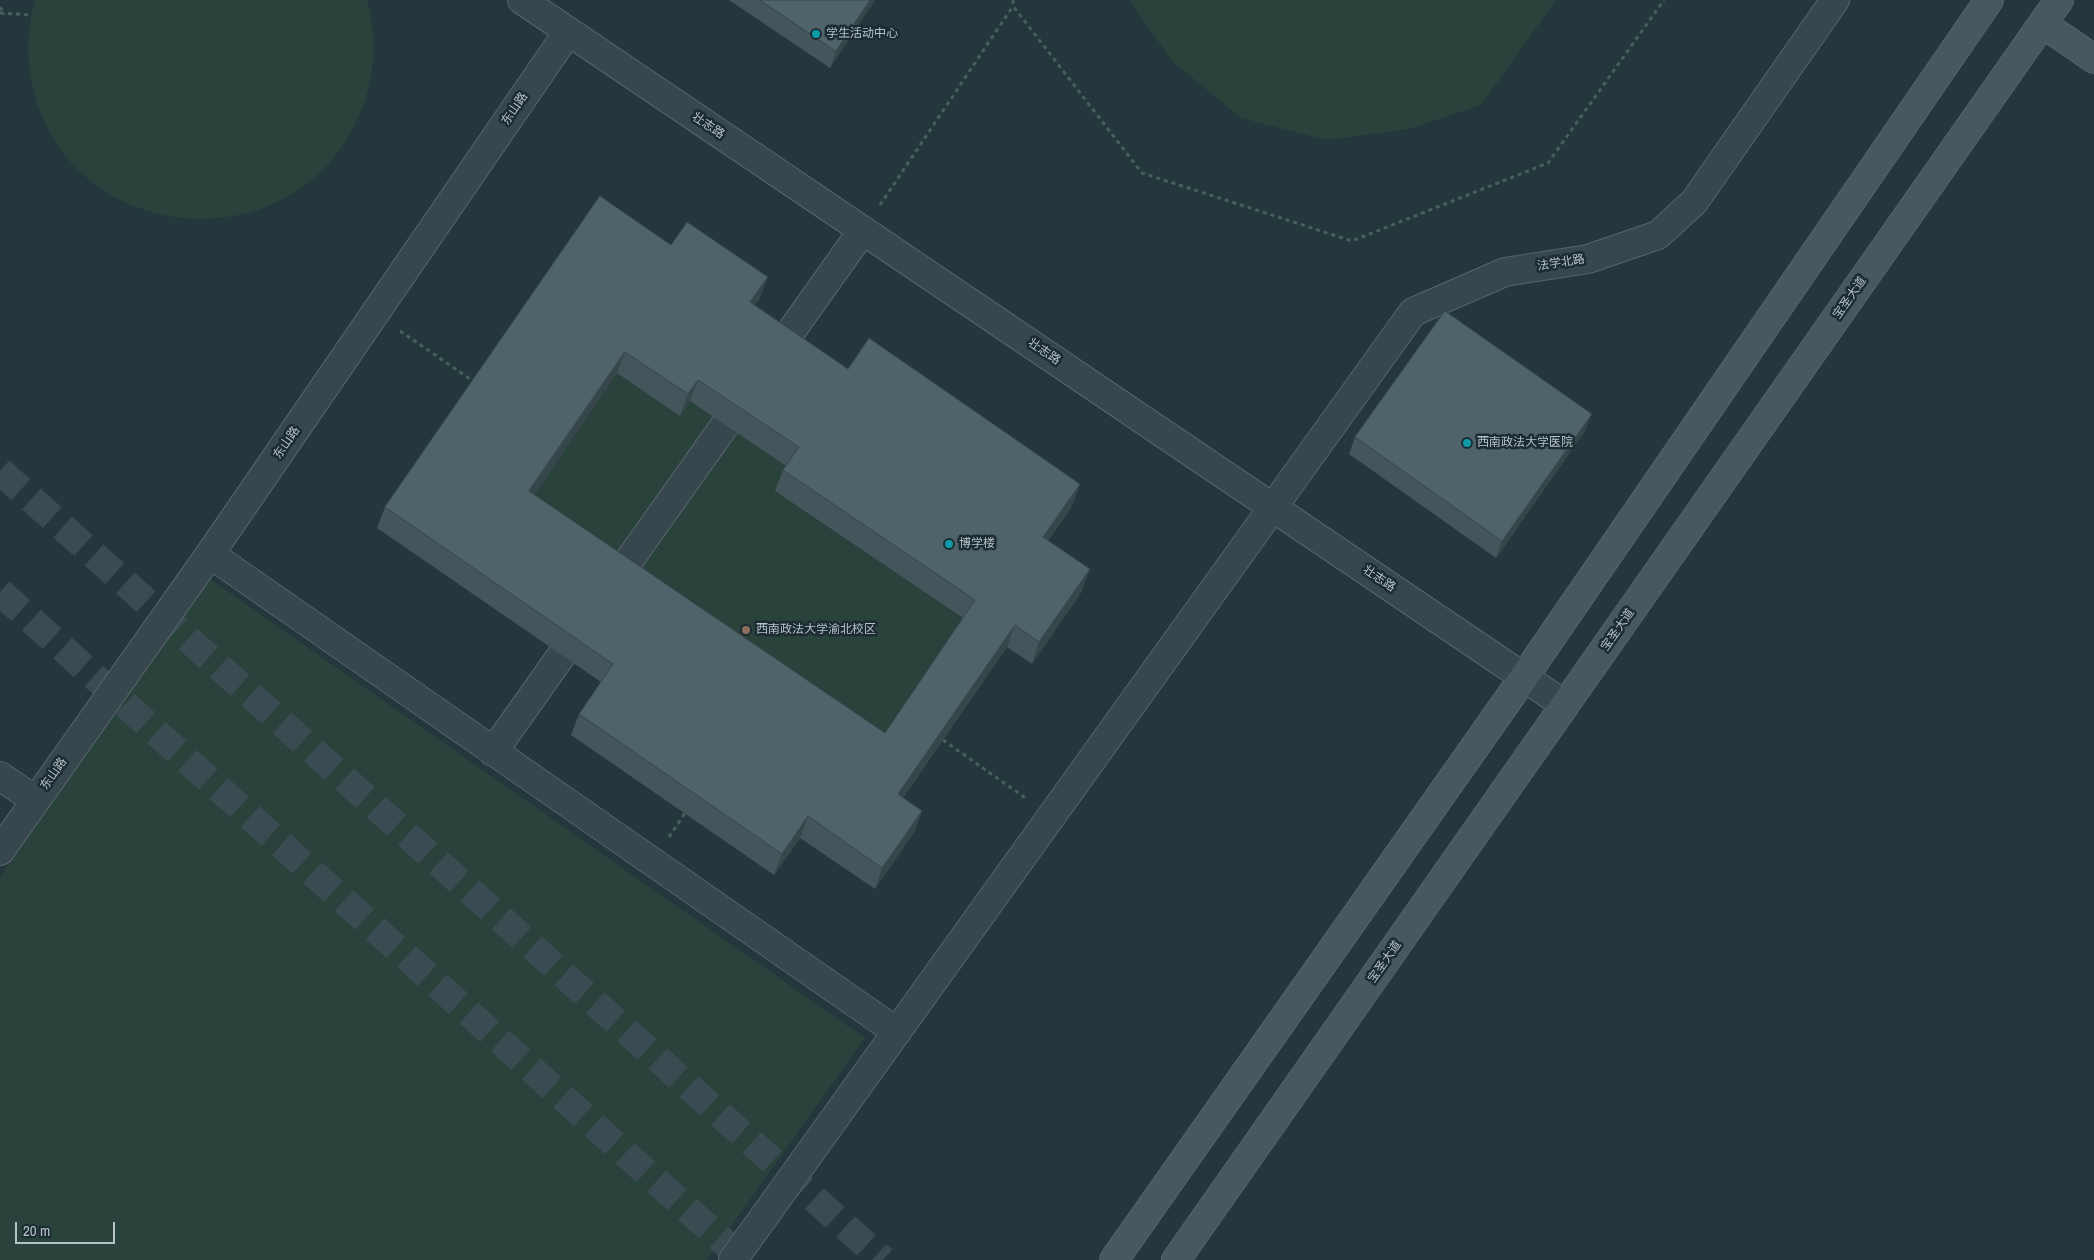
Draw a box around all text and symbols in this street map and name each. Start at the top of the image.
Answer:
place label: 学生活动中心 [826,27,898,41]
marker: 学生活动中心 [810,28,822,40]
street label: 东山路 [499,90,531,128]
street label: 壮志路 [689,110,727,142]
street label: 法学北路 [1536,252,1586,274]
street label: 宝圣大道 [1830,274,1870,322]
street label: 壮志路 [1025,336,1063,368]
street label: 东山路 [271,424,303,462]
place label: 西南政法大学医院 [1477,436,1573,450]
marker: 西南政法大学医院 [1461,437,1473,449]
place label: 博学楼 [959,537,995,551]
marker: 博学楼 [943,538,955,550]
street label: 壮志路 [1360,563,1398,595]
street label: 宝圣大道 [1598,606,1638,654]
place label: 西南政法大学渝北校区 [756,623,876,637]
marker: 西南政法大学渝北校区 [740,624,752,636]
street label: 东山路 [38,755,70,793]
street label: 宝圣大道 [1365,938,1405,986]
scale bar [18,1212,118,1244]
text: 20 m [23,1220,50,1241]

